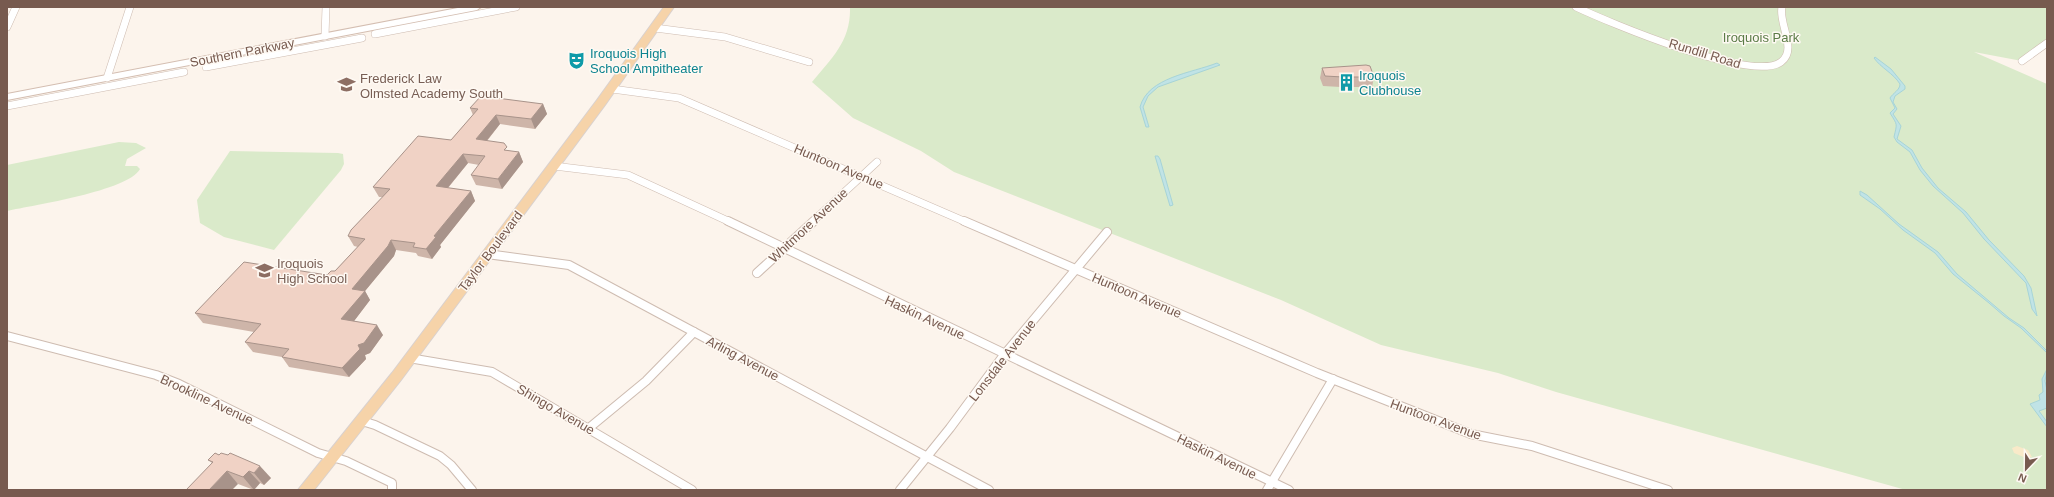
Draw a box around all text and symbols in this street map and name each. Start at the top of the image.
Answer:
park label: Iroquois Park [1723,30,1800,45]
street label: Southern Parkway [189,35,296,70]
street label: Rundill Road [1667,35,1743,72]
place label: Iroquois High School Ampitheater [590,46,703,76]
theatre icon: Iroquois High School Ampitheater [567,50,587,70]
place label: Iroquois Clubhouse [1359,68,1421,98]
place label: Frederick Law Olmsted Academy South [360,71,503,101]
building icon: Iroquois Clubhouse [1336,72,1356,92]
school or university icon: Frederick Law Olmsted Academy South [337,75,357,95]
street label: Huntoon Avenue [792,141,886,192]
street label: Whitmore Avenue [766,185,851,266]
street label: Taylor Boulevard [455,208,526,294]
place label: Iroquois High School [277,256,347,286]
school or university icon: Iroquois High School [254,260,274,280]
street label: Huntoon Avenue [1090,270,1184,321]
street label: Haskin Avenue [882,292,967,343]
street label: Lonsdale Avenue [966,316,1039,404]
street label: Arling Avenue [704,333,782,384]
street label: Brookline Avenue [158,371,256,428]
street label: Shingo Avenue [514,381,597,438]
street label: Huntoon Avenue [1388,396,1483,443]
street label: Haskin Avenue [1175,431,1259,482]
north arrow [2006,449,2046,489]
text: N [2016,471,2028,485]

